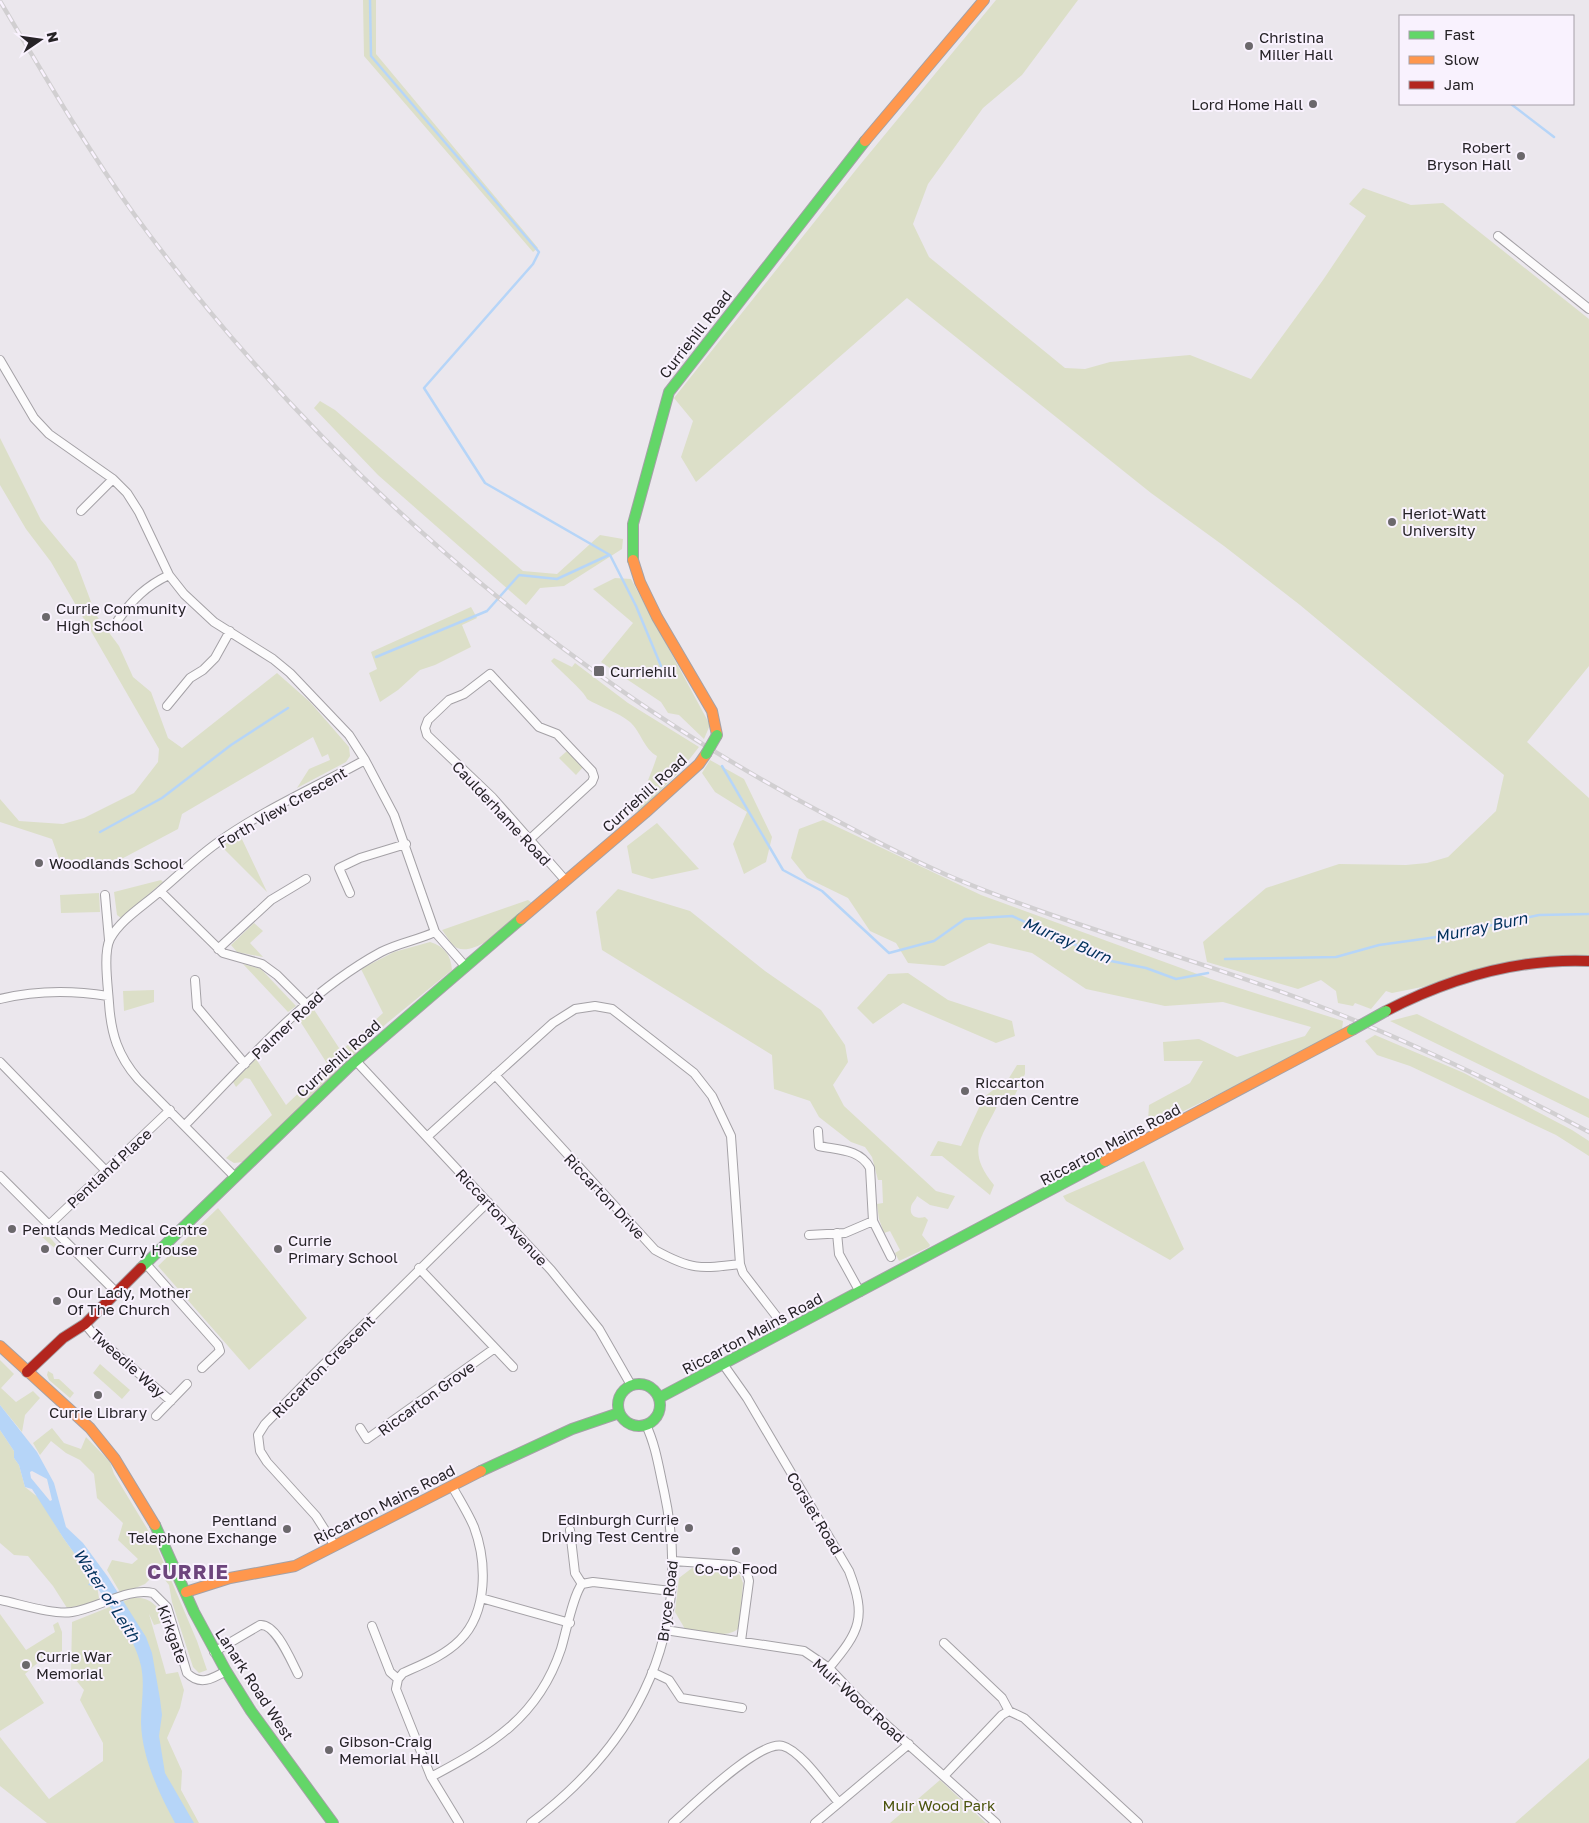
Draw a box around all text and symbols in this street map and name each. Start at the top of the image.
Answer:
north arrow [15,15,65,65]
legend [1399,15,1574,105]
text: Fast [1444,25,1475,43]
place label: Christina Miller Hall [1259,28,1333,63]
text: N [44,30,63,44]
marker: Christina Miller Hall [1243,40,1255,52]
text: Slow [1444,50,1479,68]
text: Jam [1444,75,1474,93]
place label: Lord Home Hall [1191,95,1303,113]
marker: Lord Home Hall [1307,98,1319,110]
place label: Robert Bryson Hall [1427,138,1511,173]
marker: Robert Bryson Hall [1515,150,1527,162]
street label: Curriehill Road [655,286,735,382]
place label: Heriot-Watt University [1402,504,1486,539]
marker: Heriot-Watt University [1386,516,1398,528]
place label: Currie Community High School [56,599,187,634]
marker: Currie Community High School [40,611,52,623]
place label: Curriehill [610,662,677,680]
marker: Curriehill [592,664,606,678]
street label: Curriehill Road [598,750,690,836]
street label: Caulderhame Road [449,757,555,869]
street label: Forth View Crescent [214,763,350,851]
place label: Woodlands School [49,854,183,872]
marker: Woodlands School [33,857,45,869]
water label: Murray Burn [1433,907,1530,947]
water label: Murray Burn [1020,912,1115,968]
street label: Palmer Road [247,987,327,1063]
street label: Curriehill Road [292,1015,384,1101]
place label: Riccarton Garden Centre [975,1073,1079,1108]
marker: Riccarton Garden Centre [959,1085,971,1097]
street label: Riccarton Mains Road [1037,1099,1183,1189]
street label: Pentland Place [63,1124,155,1212]
street label: Riccarton Drive [561,1150,649,1243]
street label: Riccarton Avenue [452,1165,552,1269]
place label: Pentlands Medical Centre [22,1220,208,1238]
marker: Pentlands Medical Centre [6,1223,18,1235]
place label: Currie Primary School [288,1231,398,1266]
place label: Corner Curry House [55,1240,198,1258]
marker: Corner Curry House [39,1243,51,1255]
marker: Currie Primary School [272,1243,284,1255]
place label: Our Lady, Mother Of The Church [67,1283,191,1318]
street label: Riccarton Mains Road [679,1288,825,1378]
marker: Our Lady, Mother Of The Church [51,1295,63,1307]
street label: Riccarton Crescent [268,1311,378,1421]
street label: Tweedie Way [87,1325,169,1401]
street label: Riccarton Grove [374,1357,478,1439]
marker: Currie Library [92,1389,104,1401]
place label: Currie Library [49,1403,148,1421]
street label: Riccarton Mains Road [310,1461,458,1547]
street label: Corslet Road [783,1469,847,1557]
place label: Edinburgh Currie Driving Test Centre [541,1510,679,1545]
place label: Pentland Telephone Exchange [128,1511,277,1546]
marker: Edinburgh Currie Driving Test Centre [683,1522,695,1534]
marker: Pentland Telephone Exchange [281,1523,293,1535]
water label: Water of Leith [69,1544,145,1647]
marker: Co-op Food [730,1545,742,1557]
district label: CURRIE [147,1559,229,1583]
street label: Bryce Road [653,1559,681,1643]
place label: Co-op Food [695,1559,777,1577]
street label: Kirkgate [154,1602,192,1666]
street label: Lanark Road West [212,1625,298,1743]
place label: Currie War Memorial [36,1647,112,1682]
street label: Muir Wood Road [809,1654,909,1746]
marker: Currie War Memorial [20,1659,32,1671]
place label: Gibson-Craig Memorial Hall [339,1732,439,1767]
marker: Gibson-Craig Memorial Hall [323,1744,335,1756]
park label: Muir Wood Park [883,1796,996,1814]

